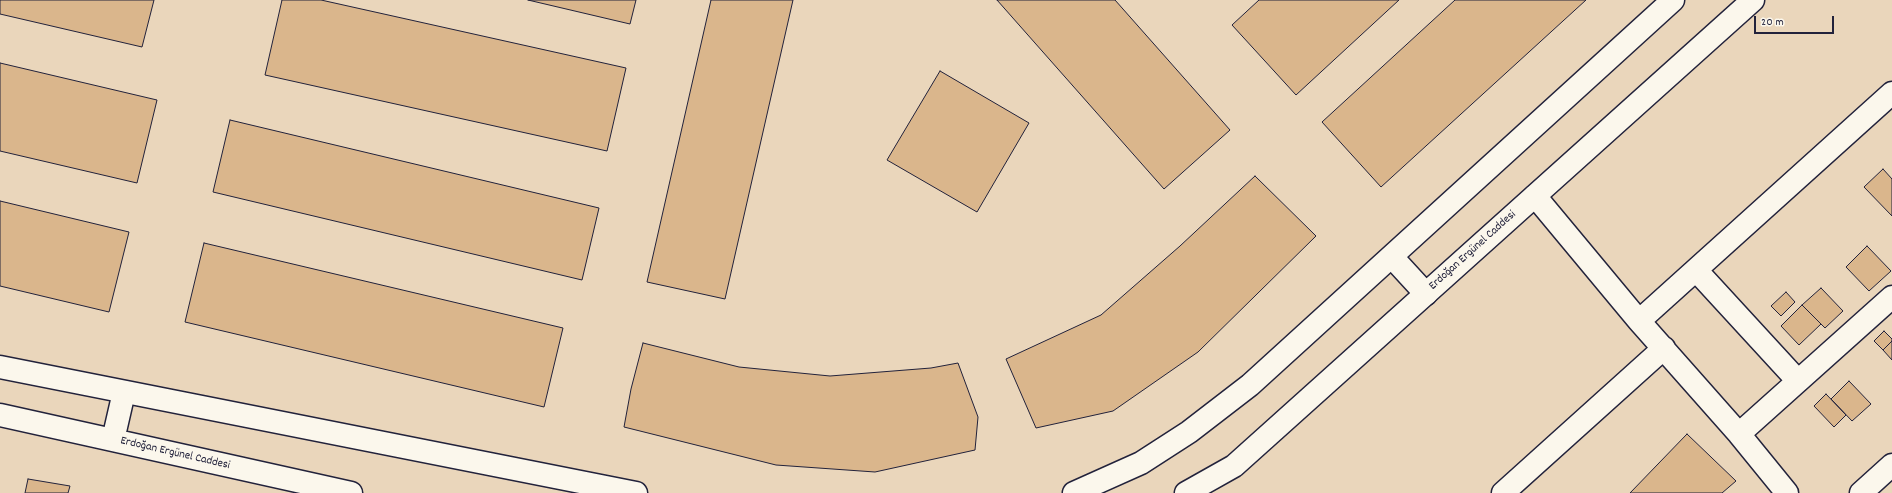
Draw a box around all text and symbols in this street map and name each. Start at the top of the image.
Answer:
scale bar [1756,8,1836,34]
text: 20 m [1761,14,1784,31]
street label: Erdoğan Ergünel Caddesi [1427,208,1519,294]
street label: Erdoğan Ergünel Caddesi [119,434,231,474]

